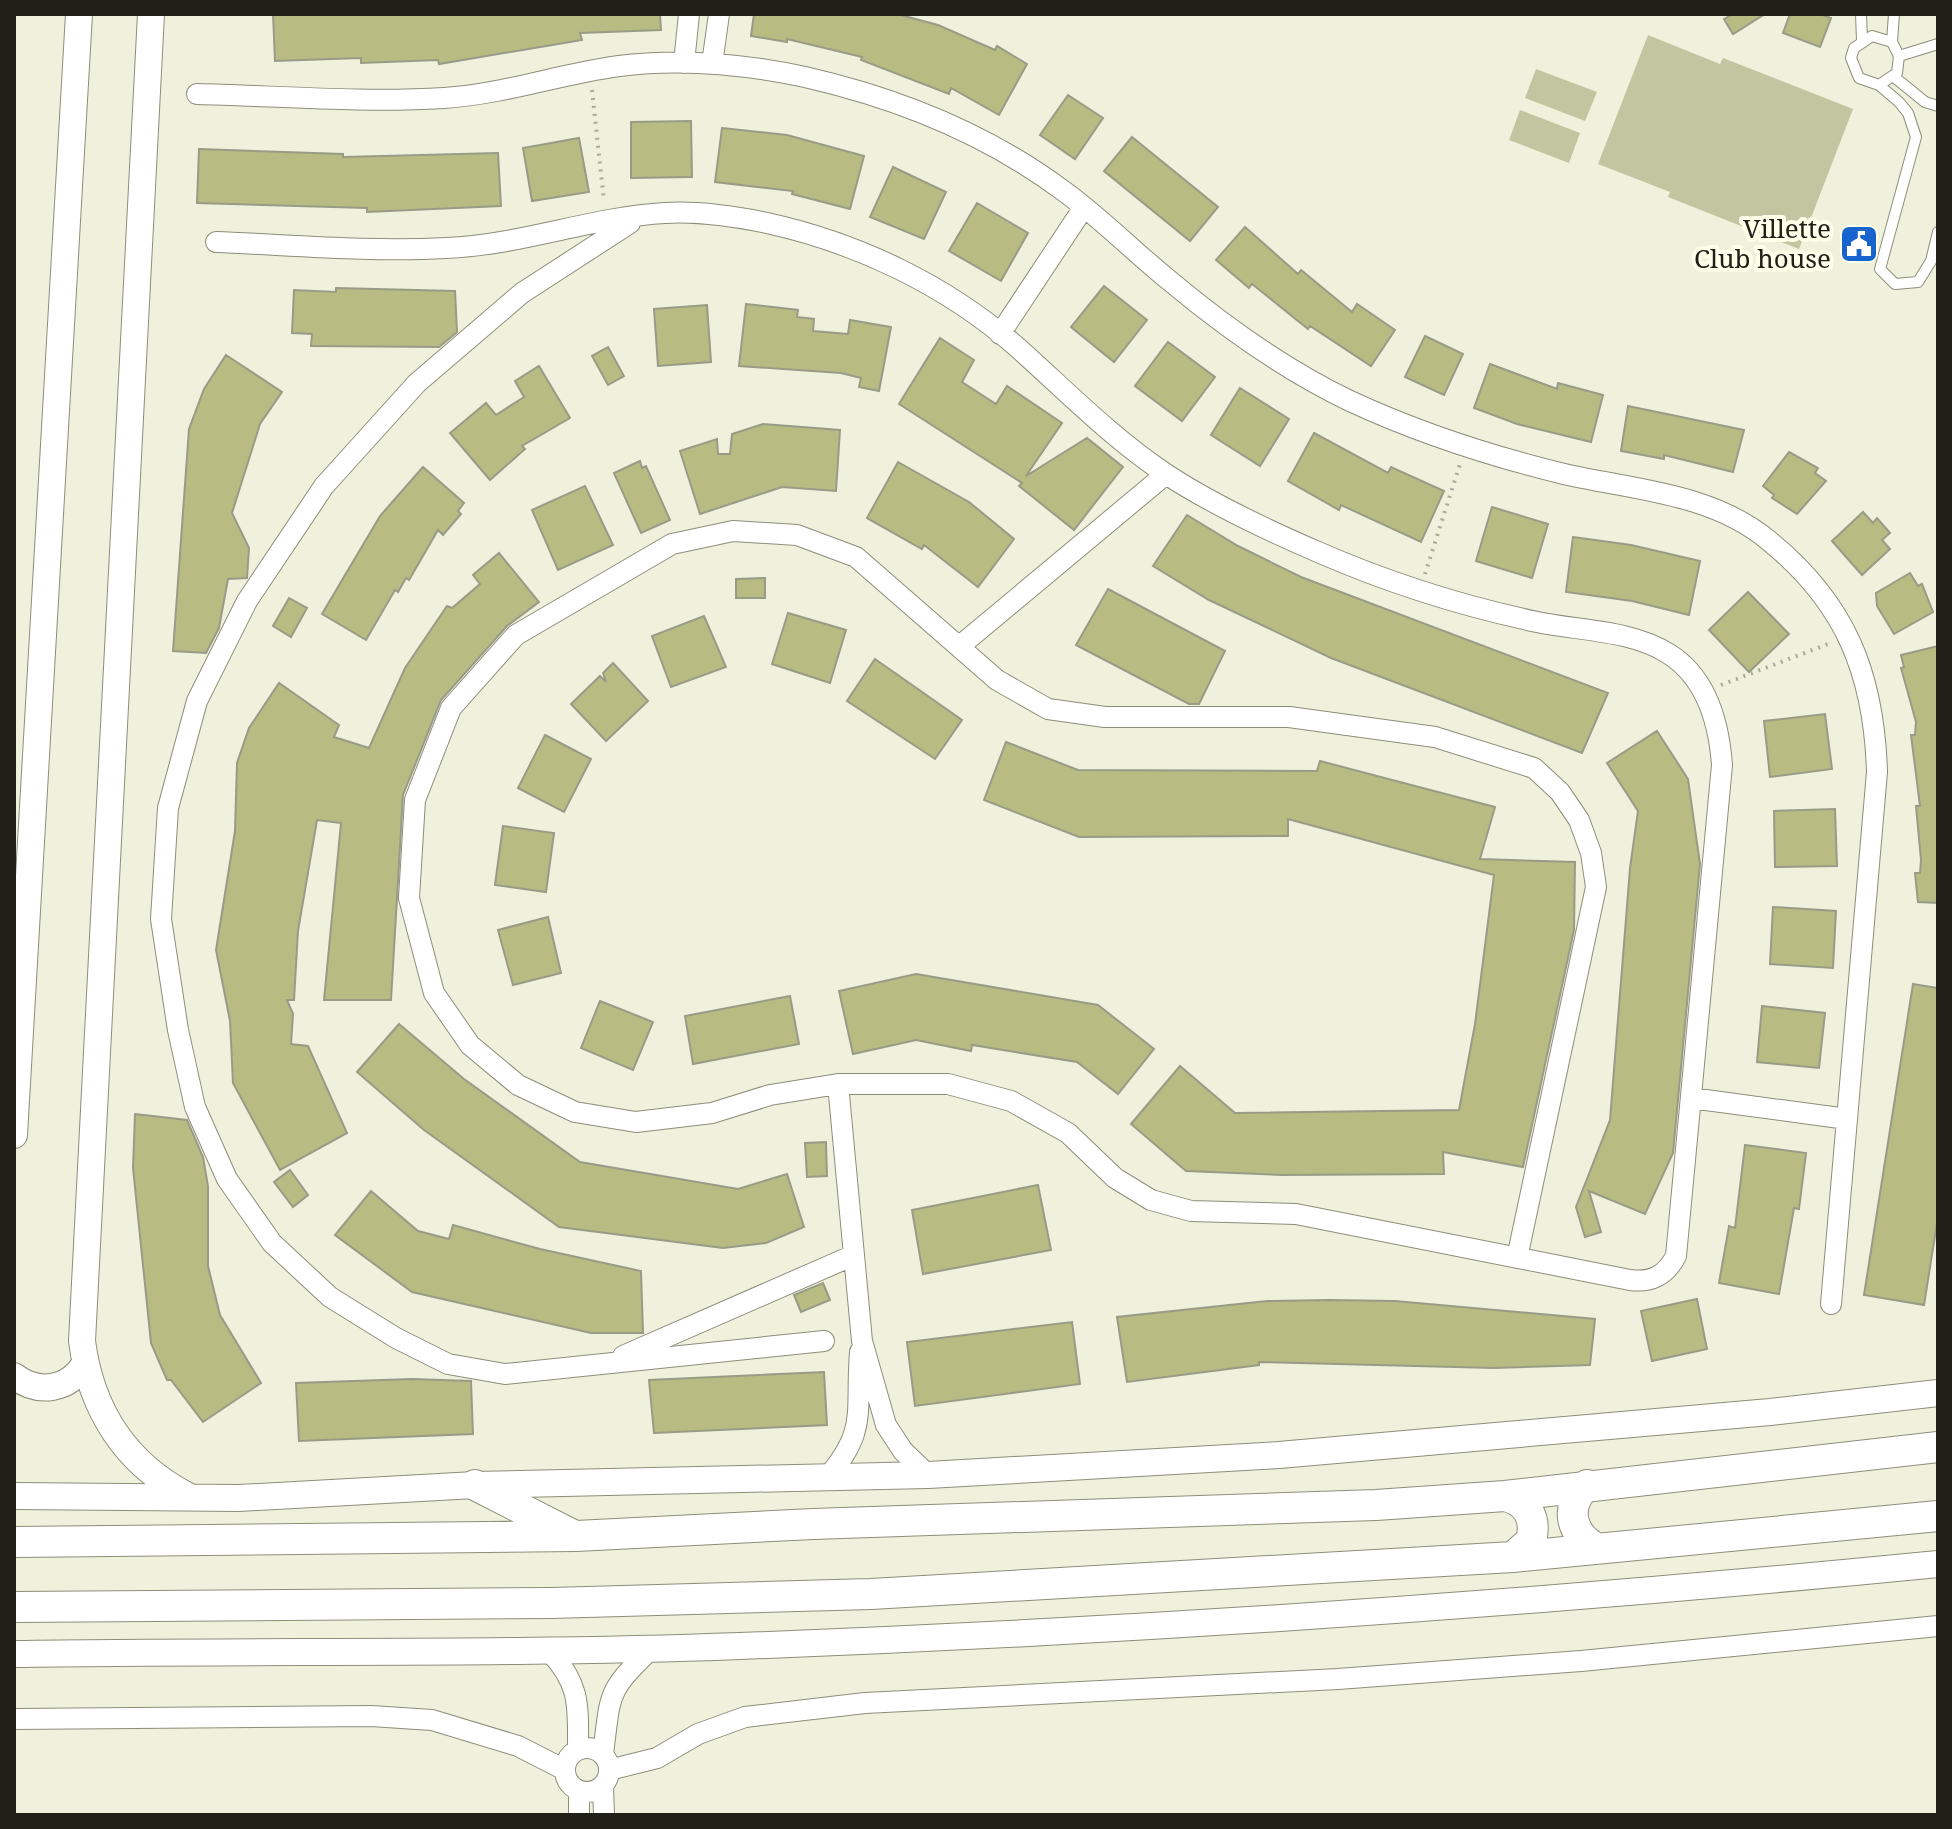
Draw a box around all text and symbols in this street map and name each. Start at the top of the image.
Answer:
place label: Villette Club house [1694,210,1831,276]
public building icon: Villette Club house [1838,223,1880,265]

